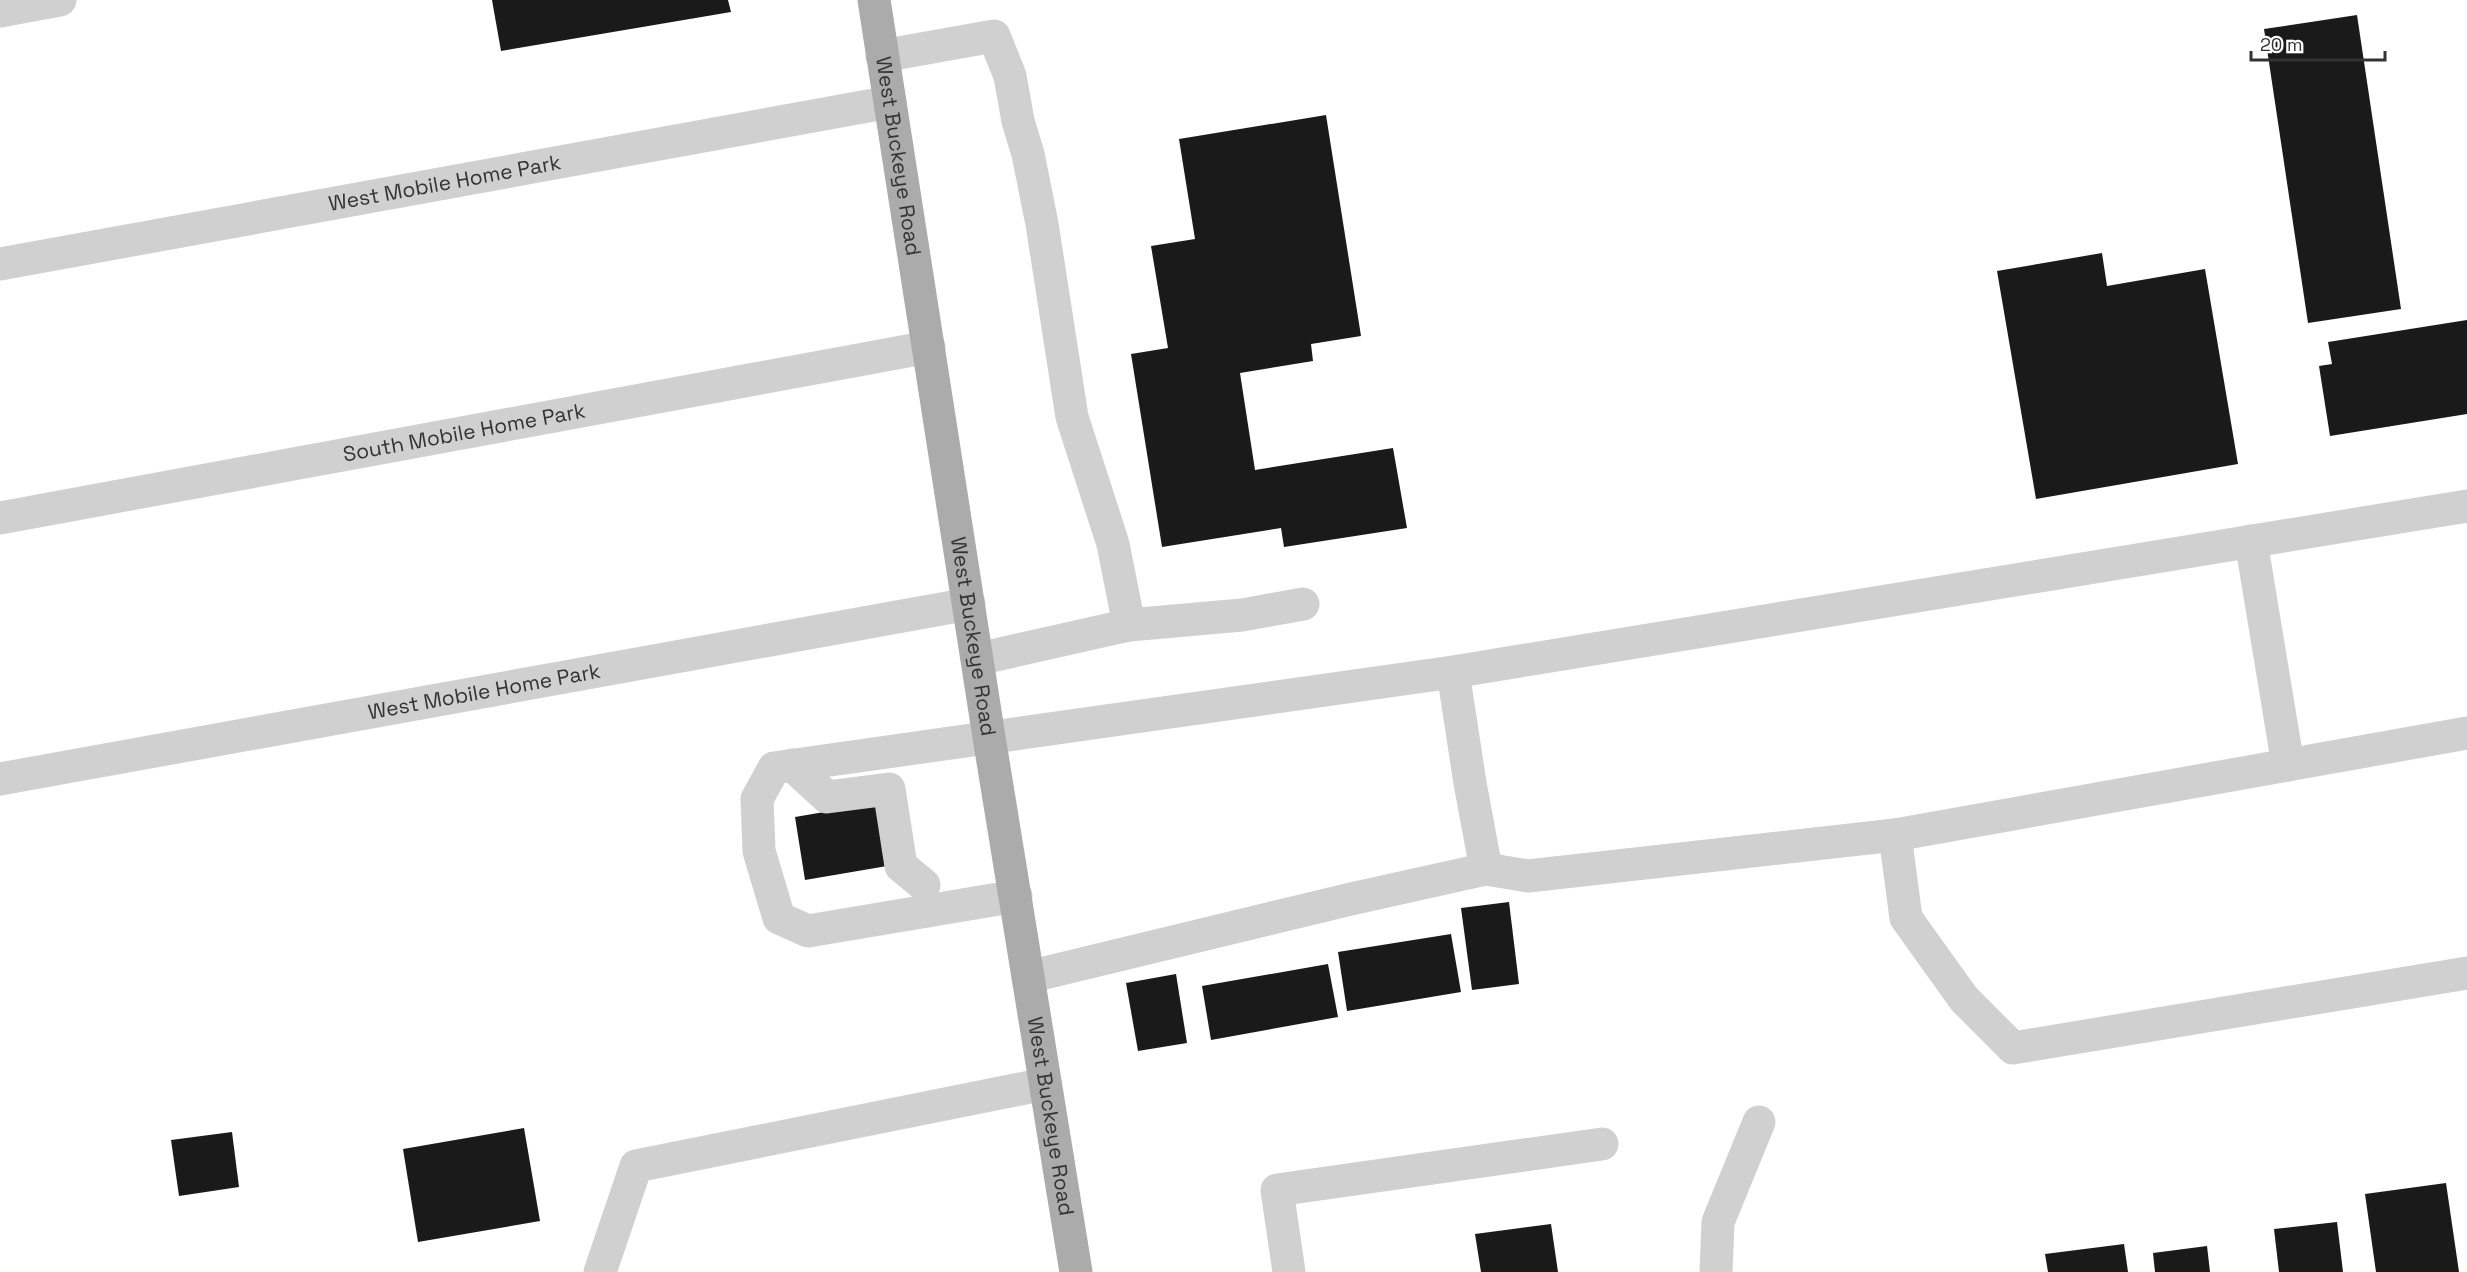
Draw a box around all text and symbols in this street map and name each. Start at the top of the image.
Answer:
scale bar [2251,24,2384,62]
text: 20 m [2260,33,2303,56]
street label: West Buckeye Road [870,55,928,258]
street label: West Mobile Home Park [326,148,563,217]
street label: South Mobile Home Park [341,397,587,468]
street label: West Buckeye Road [945,535,1003,738]
street label: West Mobile Home Park [366,657,602,725]
street label: West Buckeye Road [1022,1015,1081,1217]

